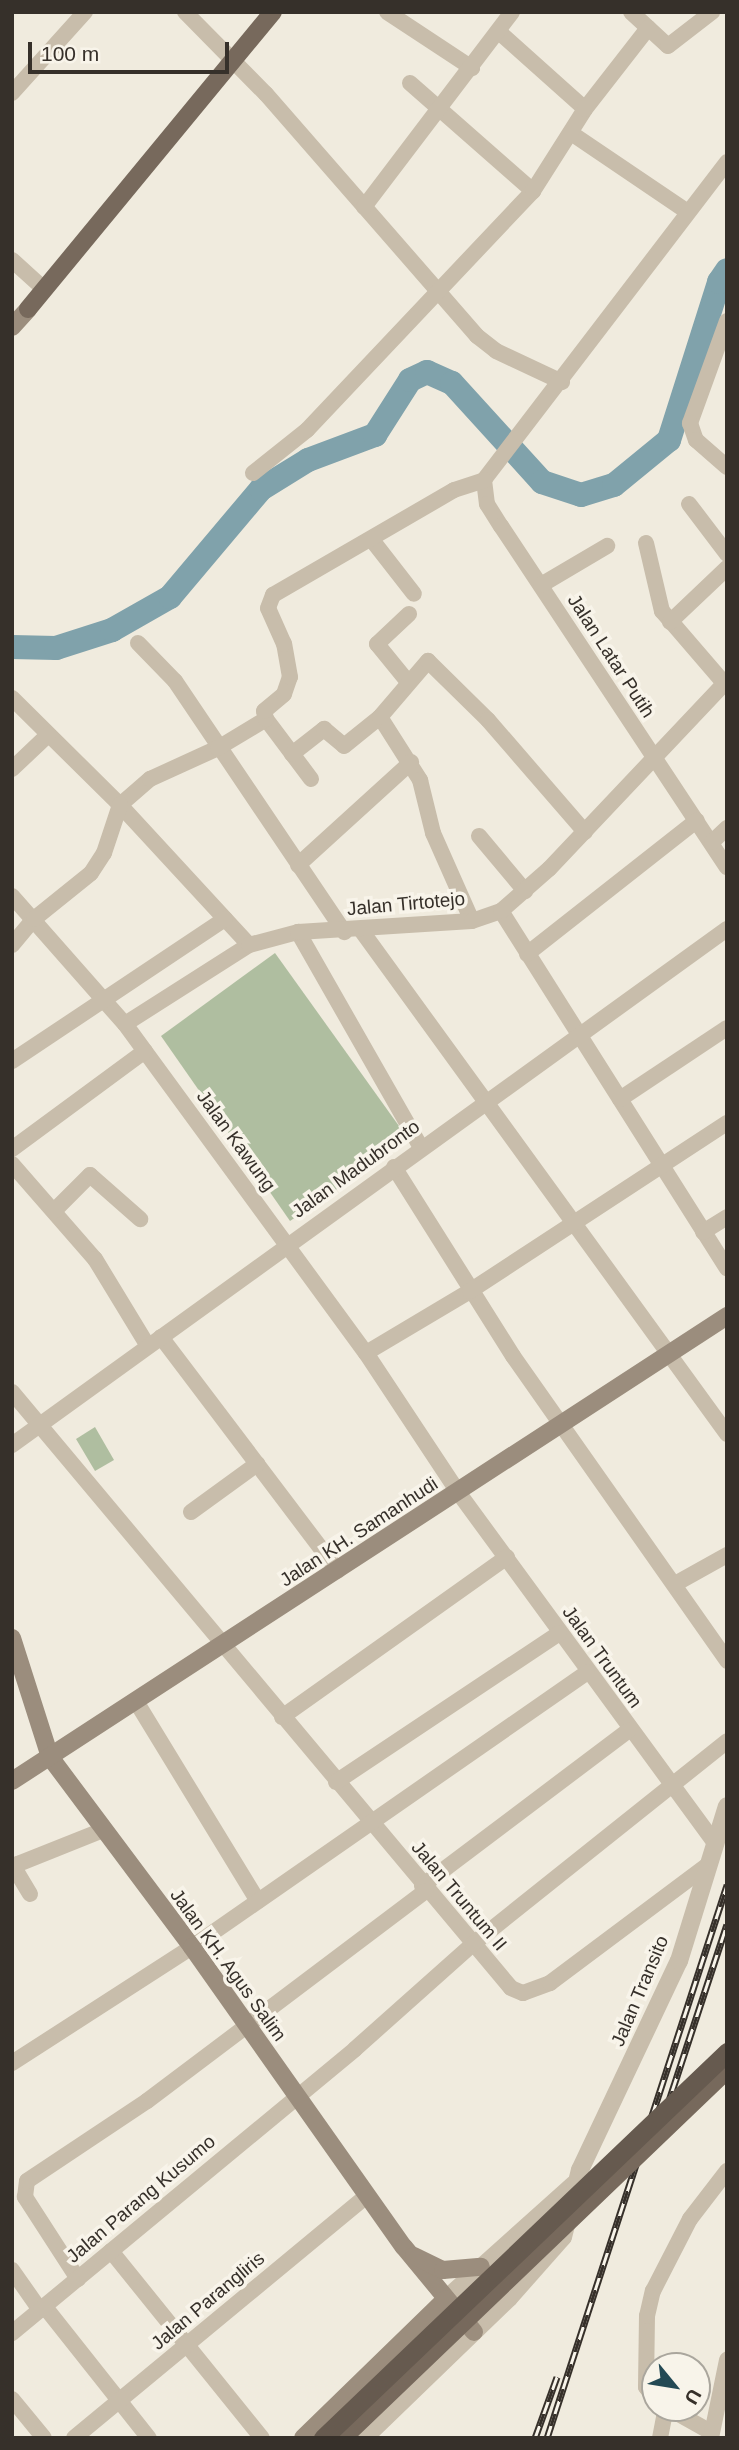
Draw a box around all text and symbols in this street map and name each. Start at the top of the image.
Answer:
scale bar [32,28,233,72]
text: 100 m [41,42,99,65]
street label: Jalan Latar Putih [563,590,659,722]
street label: Jalan Tirtotejo [346,887,466,921]
street label: Jalan Kawung [192,1086,280,1196]
street label: Jalan Madubronto [288,1115,424,1223]
street label: Jalan KH. Samanhudi [276,1472,442,1592]
street label: Jalan Truntum [557,1601,647,1713]
street label: Jalan Truntum II [406,1836,512,1956]
street label: Jalan KH. Agus Salim [165,1884,291,2046]
street label: Jalan Transito [606,1932,674,2050]
street label: Jalan Parang Kusumo [62,2130,220,2268]
street label: Jalan Parangliris [147,2247,269,2355]
north arrow [641,2352,711,2422]
text: U [680,2386,705,2408]

